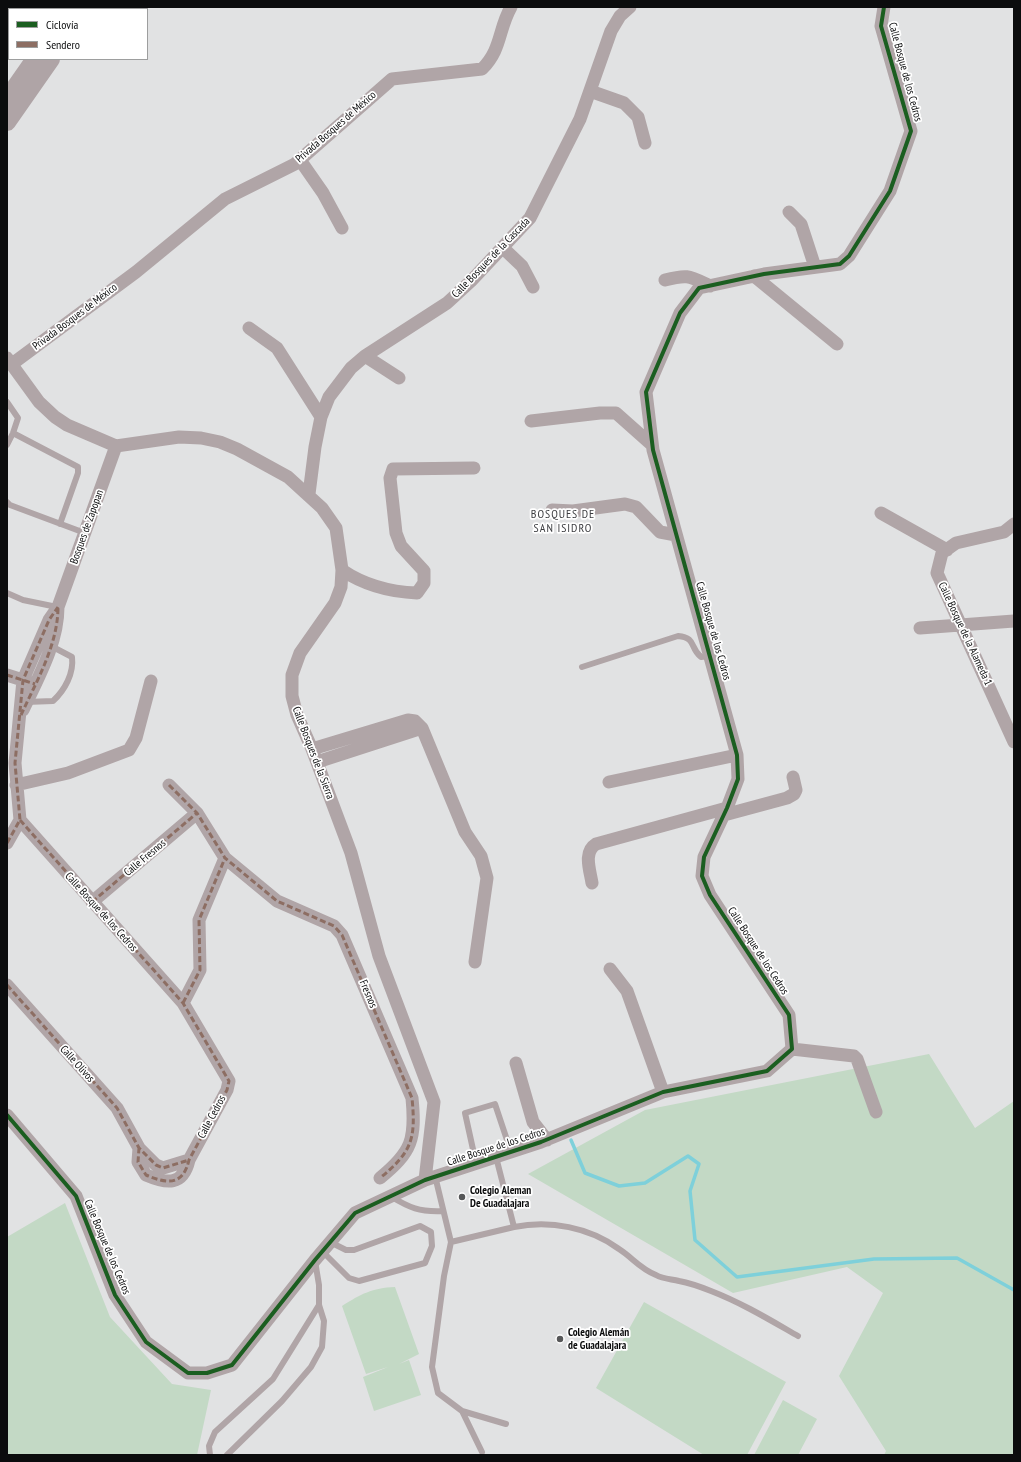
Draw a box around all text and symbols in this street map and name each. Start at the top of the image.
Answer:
legend [8,8,148,60]
text: Ciclovía [46,17,78,32]
street label: Calle Bosque de los Cedros [885,21,925,123]
text: Sendero [46,37,80,52]
street label: Privada Bosques de México [293,88,379,166]
street label: Calle Bosques de la Cascada [449,215,533,301]
street label: Privada Bosques de México [30,281,120,353]
street label: Bosques de Zapopan [67,488,107,566]
district label: BOSQUES DE SAN ISIDRO [531,508,595,536]
street label: Calle Bosque de los Cedros [693,580,733,682]
street label: Calle Bosque de la Alameda 1 [935,580,995,688]
street label: Calle Bosques de la Sierra [289,705,337,801]
street label: Calle Fresnos [121,837,169,879]
street label: Calle Bosque de los Cedros [62,870,140,954]
street label: Calle Bosque de los Cedros [725,905,791,997]
street label: Fresnos [356,978,380,1010]
street label: Calle Olivos [57,1043,97,1085]
street label: Calle Cedros [195,1093,229,1141]
street label: Calle Bosque de los Cedros [446,1125,546,1169]
place label: Colegio Aleman De Guadalajara [470,1184,531,1210]
marker: Colegio Aleman De Guadalajara [457,1192,467,1202]
street label: Calle Bosque de los Cedros [81,1198,133,1296]
place label: Colegio Alemán de Guadalajara [568,1326,629,1352]
marker: Colegio Alemán de Guadalajara [555,1334,565,1344]

